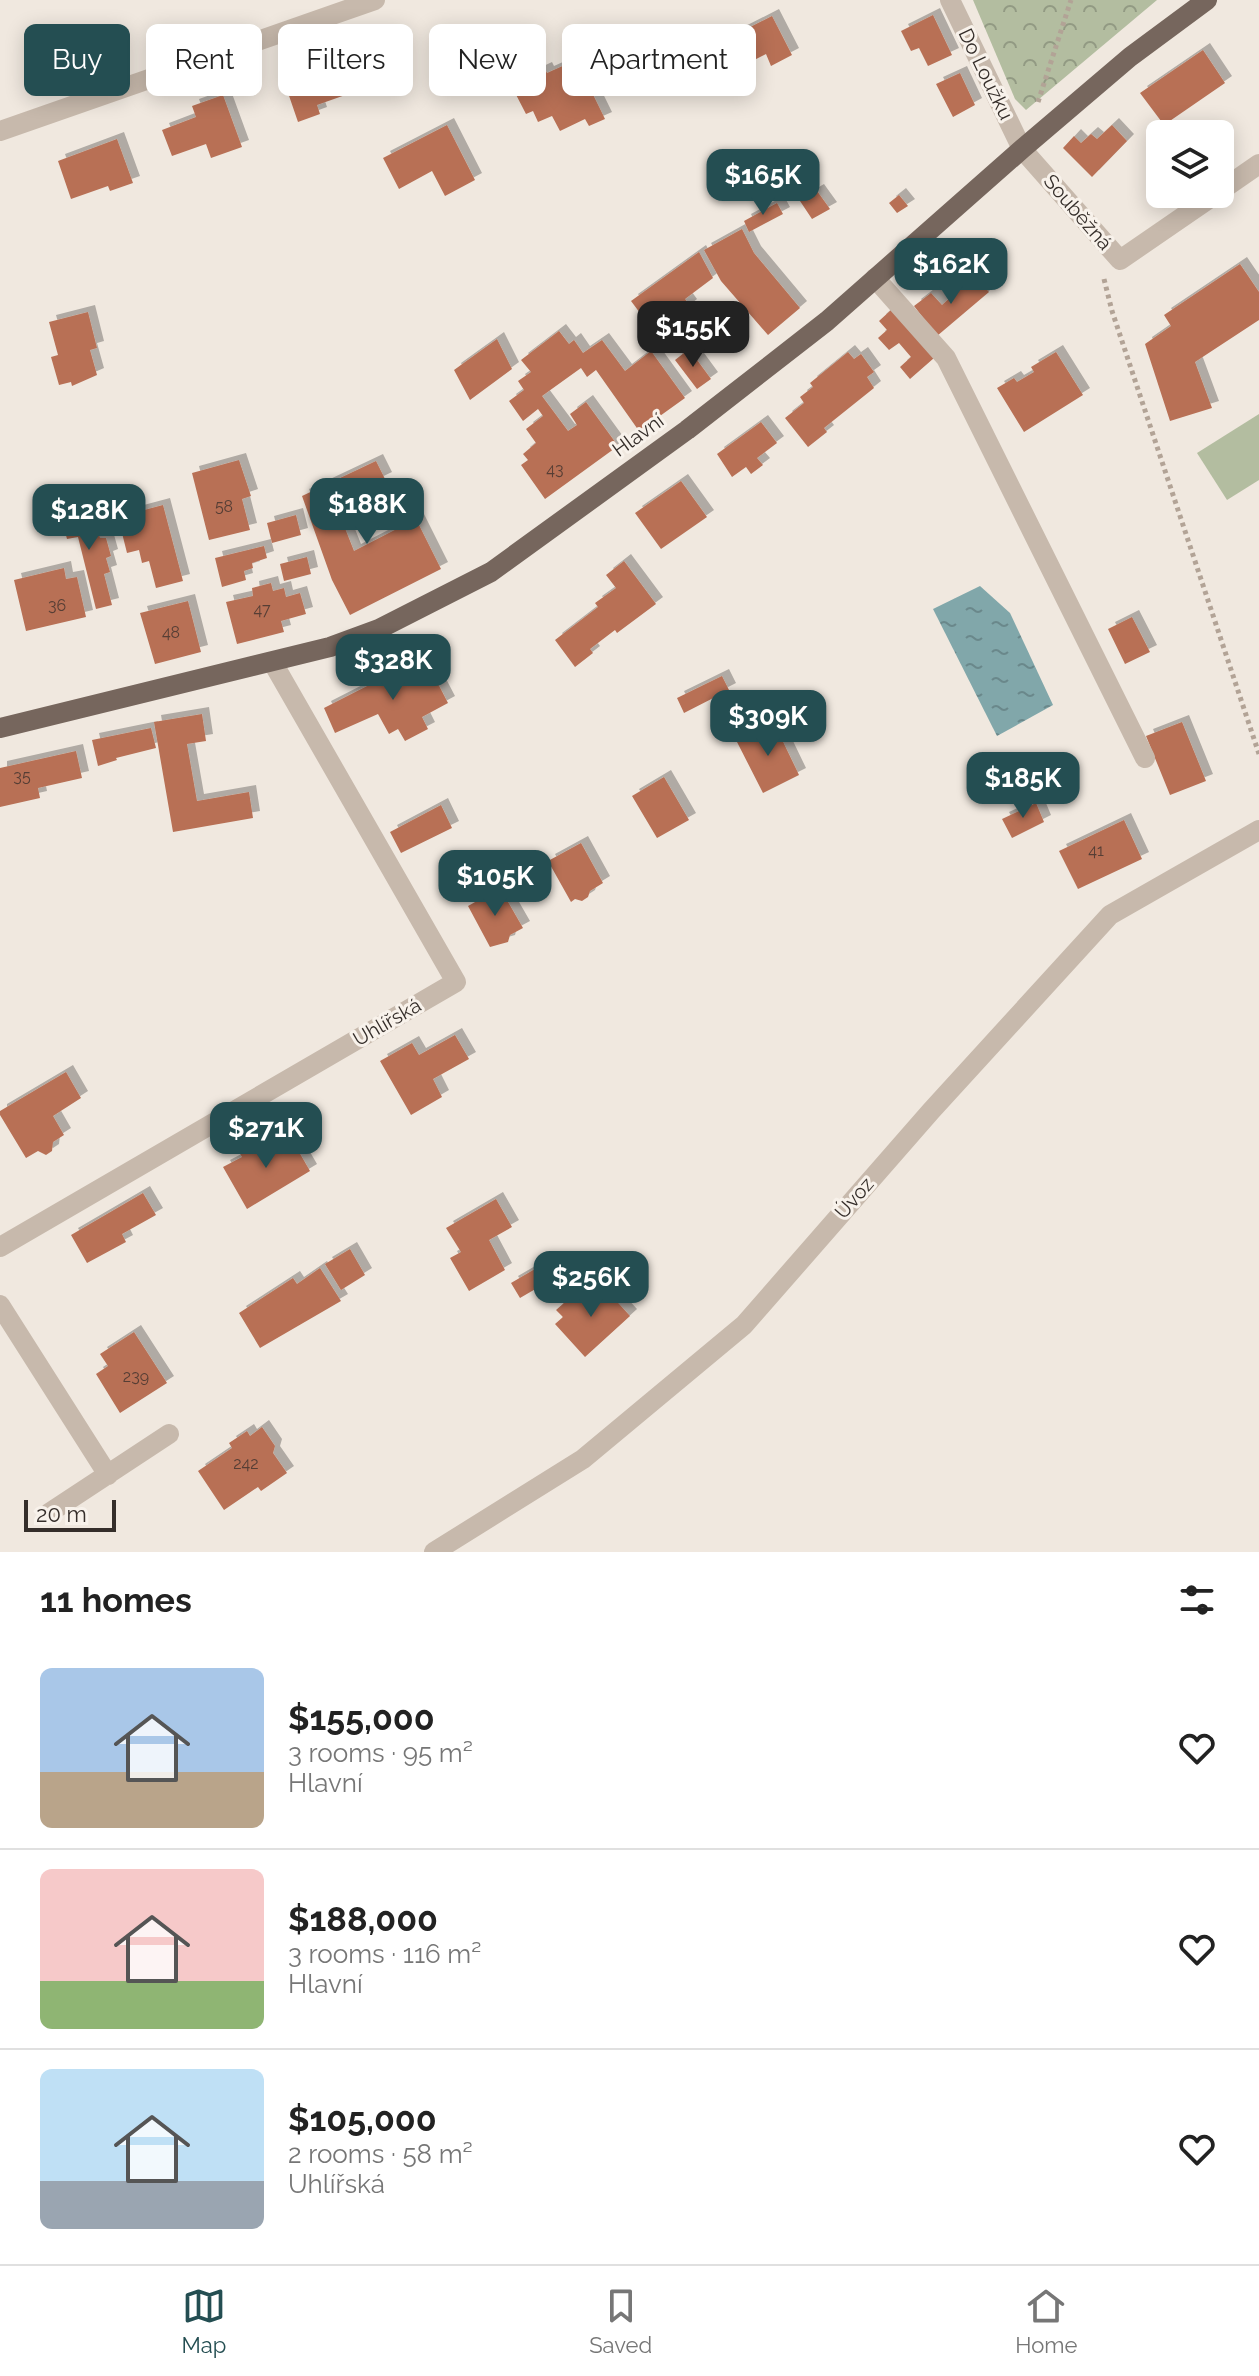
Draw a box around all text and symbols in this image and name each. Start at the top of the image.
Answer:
chip: Buy [24,24,130,96]
chip: Rent [146,24,262,96]
chip: Filters [278,24,413,96]
chip: New [429,24,546,96]
chip: Apartment [562,24,756,96]
street label: Do Loužku [954,24,1018,124]
map controls [1146,120,1234,208]
button: layers [1146,120,1234,208]
pin: $165K [707,149,819,217]
text: $165K [725,160,801,190]
street label: Souběžná [1039,169,1117,255]
pin: $162K [895,238,1007,306]
text: $162K [912,249,990,279]
pin: $155K [637,301,749,369]
text: $155K [655,312,731,342]
street label: Hlavní [608,408,669,462]
house number: 43 [546,460,564,479]
pin: $188K [311,478,423,546]
pin: $128K [33,484,145,552]
text: $188K [328,489,406,519]
text: $128K [50,495,128,525]
house number: 58 [215,497,233,516]
house number: 36 [48,596,66,615]
house number: 47 [253,600,271,619]
house number: 48 [162,623,180,642]
pin: $328K [337,634,449,702]
text: $328K [354,645,432,675]
pin: $309K [712,690,824,758]
text: $309K [728,701,808,731]
pin: $185K [967,752,1079,820]
text: $185K [985,763,1061,793]
house number: 35 [13,767,31,786]
house number: 41 [1088,841,1104,860]
pin: $105K [439,850,551,918]
text: $105K [456,861,534,891]
street label: Uhlířská [349,993,425,1051]
pin: $271K [210,1102,322,1170]
text: $271K [228,1113,304,1143]
street label: Úvoz [830,1172,879,1224]
pin: $256K [535,1251,647,1319]
text: $256K [552,1262,630,1292]
house number: 239 [123,1367,149,1386]
house number: 242 [233,1454,259,1473]
scale bar [24,1496,116,1532]
text: 20 m [36,1501,87,1527]
icon: filters [1175,1578,1219,1622]
text: 11 homes [40,1580,192,1620]
text: $155,000 [288,1698,435,1738]
icon: home [104,1700,200,1796]
icon: heart [1175,1726,1219,1770]
text: 3 rooms · 95 m² [288,1738,473,1768]
text: Hlavní [288,1768,363,1798]
text: $188,000 [288,1899,438,1939]
icon: home [104,1901,200,1997]
icon: heart [1175,1927,1219,1971]
text: 3 rooms · 116 m² [288,1939,481,1969]
text: Hlavní [288,1969,363,1999]
text: $105,000 [288,2099,437,2139]
icon: home [104,2101,200,2197]
icon: heart [1175,2127,1219,2171]
text: 2 rooms · 58 m² [288,2139,473,2169]
text: Uhlířská [288,2169,385,2199]
tab: Map [182,2284,226,2358]
tab: Saved [589,2284,652,2358]
tab: Home [1015,2284,1077,2358]

